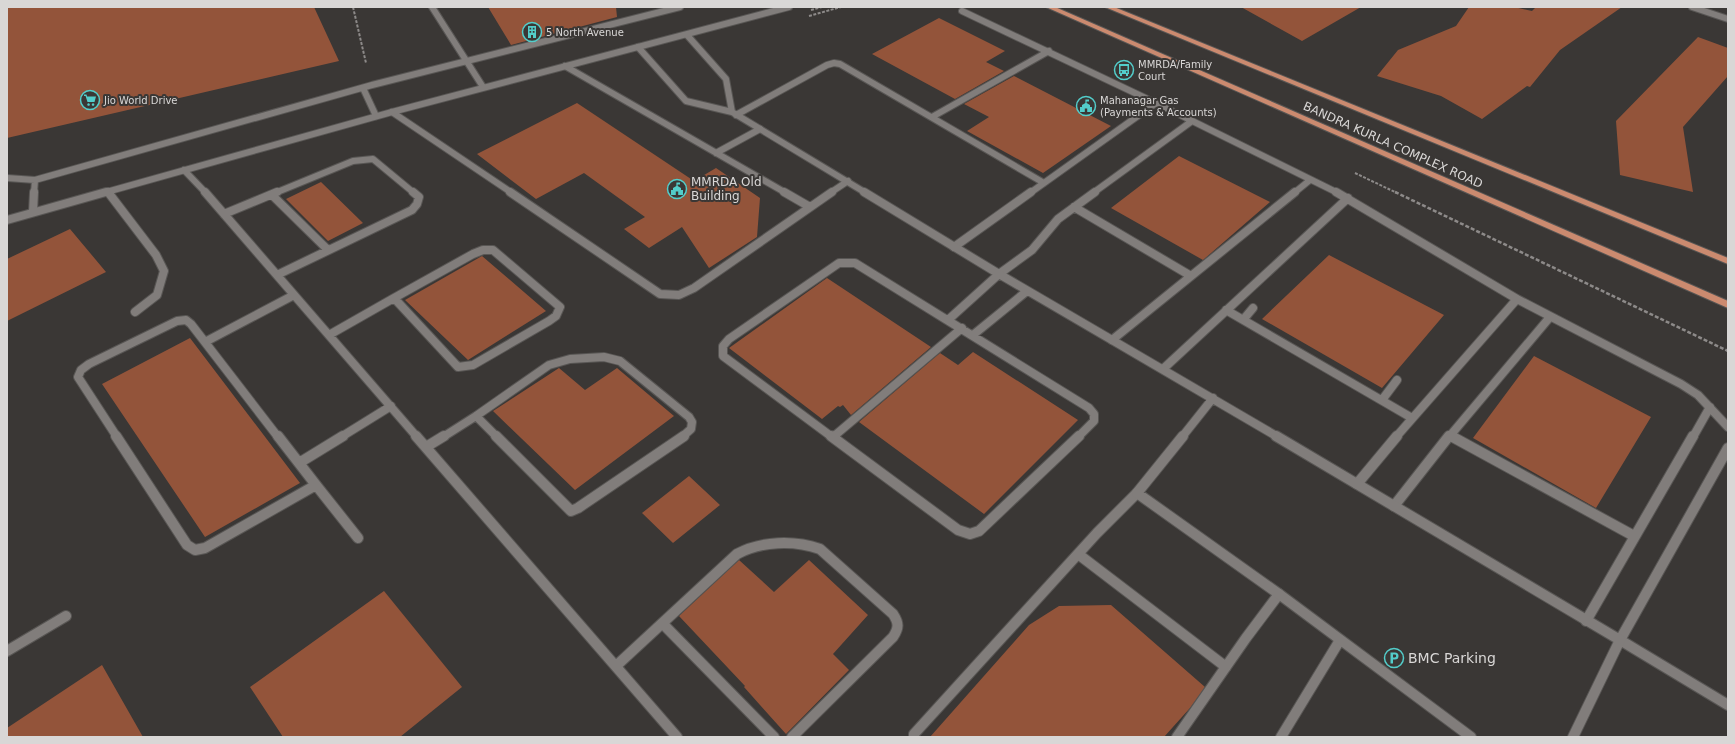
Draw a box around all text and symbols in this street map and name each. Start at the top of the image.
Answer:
building icon: 5 North Avenue [521,21,543,43]
place label: 5 North Avenue [546,27,624,38]
bus stop icon: MMRDA/Family Court [1113,59,1135,81]
place label: MMRDA/Family Court [1138,59,1212,82]
supermarket icon: Jio World Drive [79,89,101,111]
place label: Jio World Drive [103,95,178,106]
public building icon: Mahanagar Gas (Payments & Accounts) [1075,95,1097,117]
place label: Mahanagar Gas (Payments & Accounts) [1100,95,1217,118]
street label: BANDRA KURLA COMPLEX ROAD [1301,99,1485,191]
place label: MMRDA Old Building [691,175,762,203]
public building icon: MMRDA Old Building [666,178,688,200]
parking icon: BMC Parking [1383,647,1405,669]
place label: BMC Parking [1408,650,1496,666]

